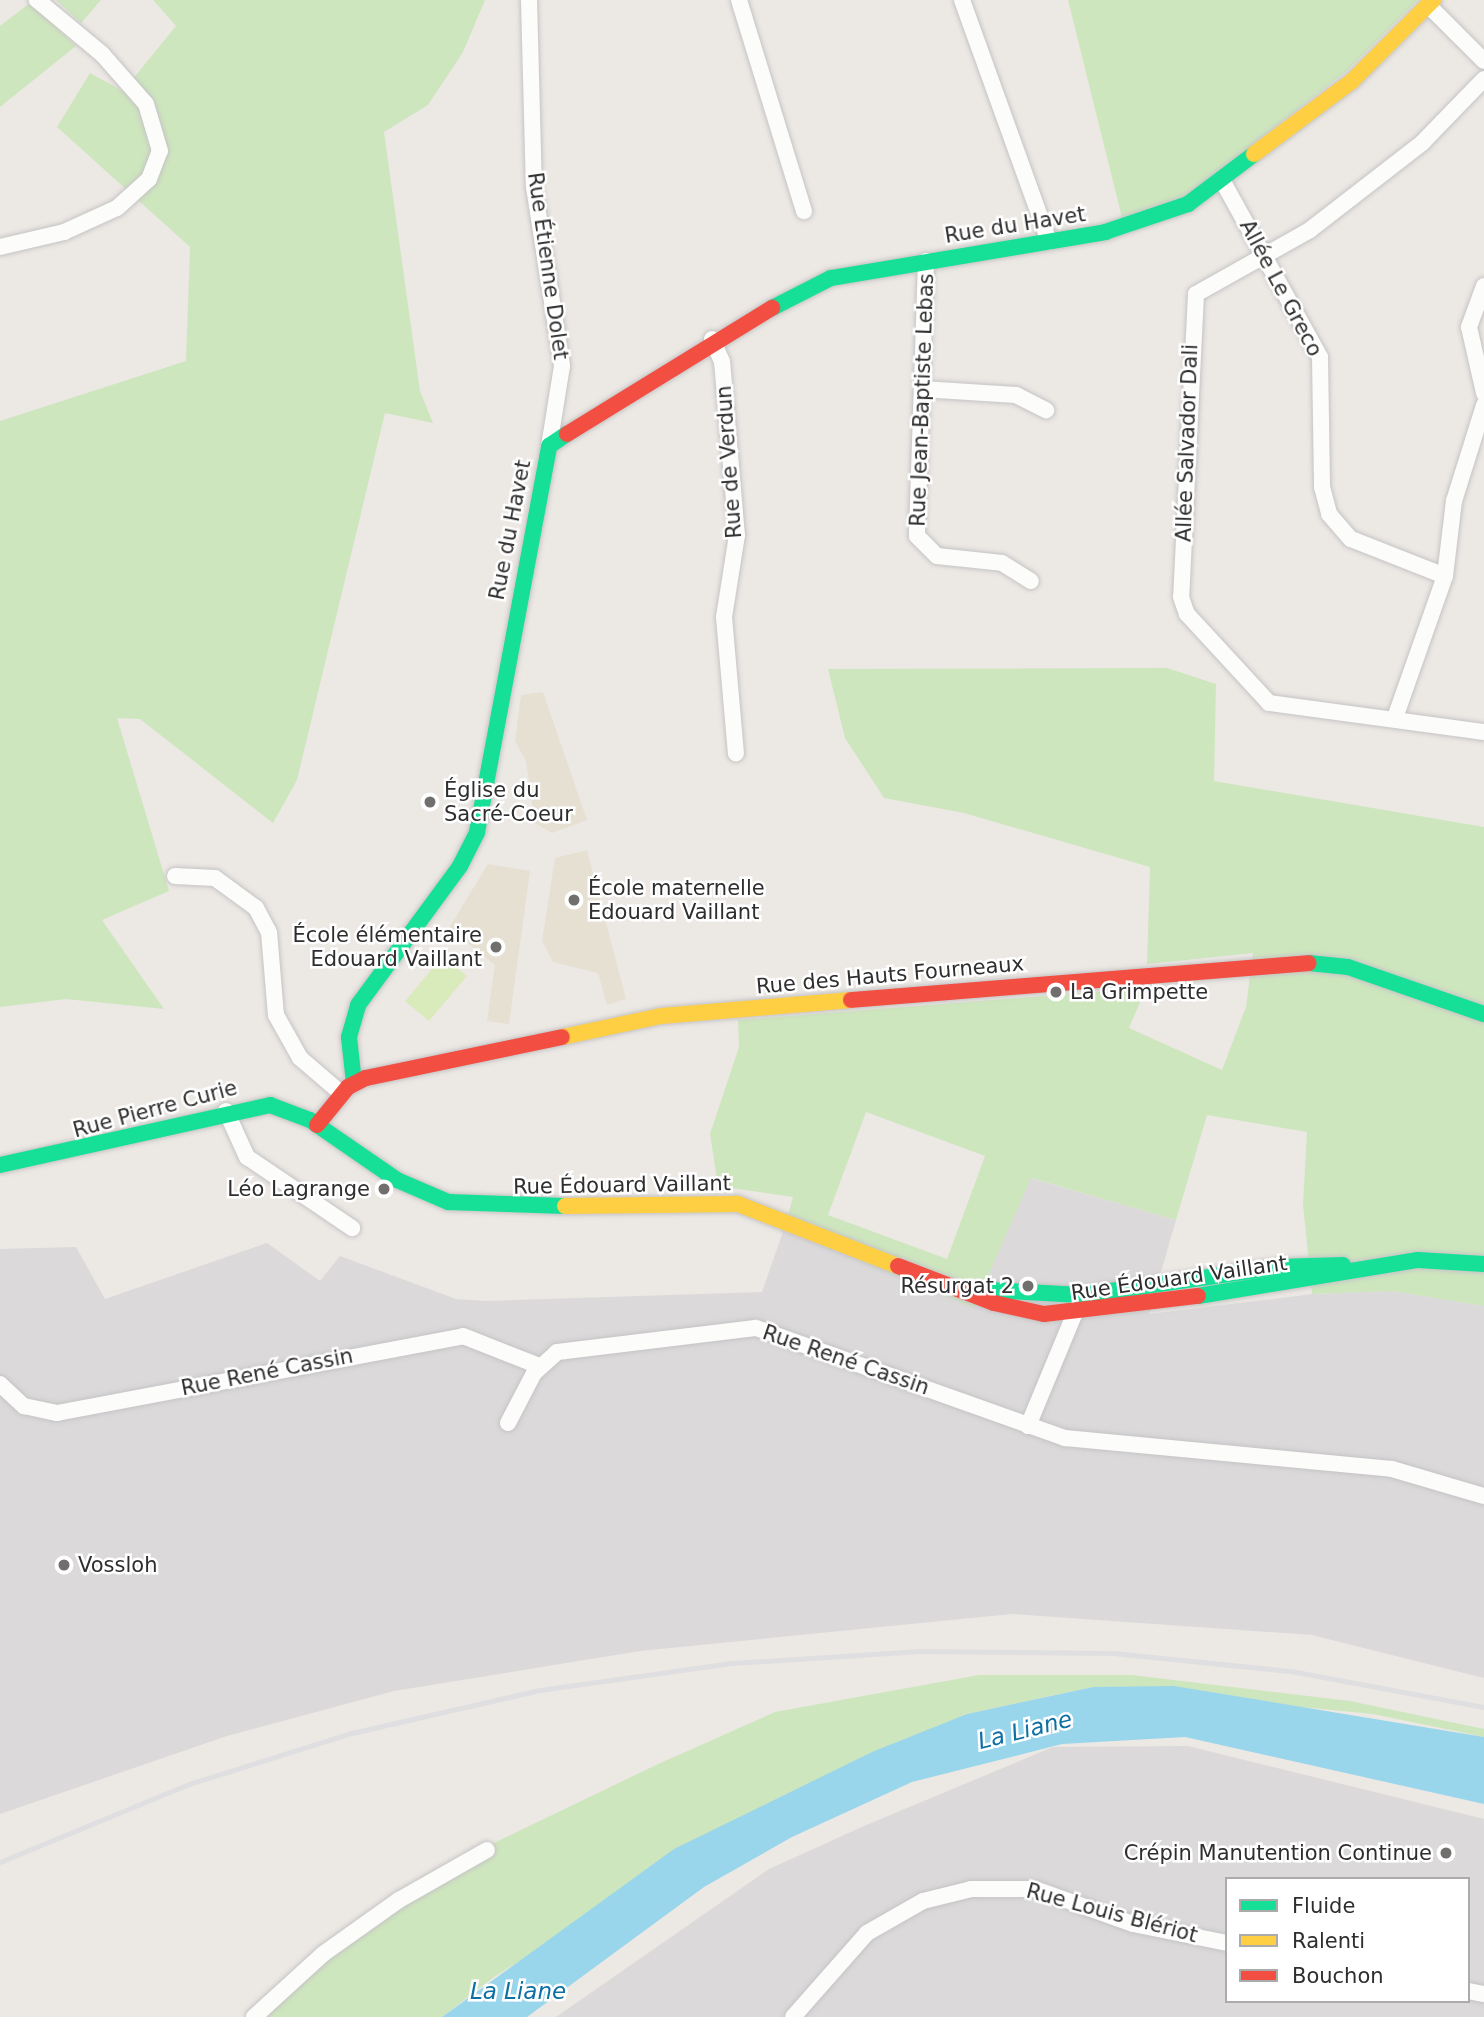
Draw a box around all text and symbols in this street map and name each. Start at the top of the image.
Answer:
street label: Rue Étienne Dolet [522,171,574,361]
street label: Rue du Havet [943,201,1087,249]
street label: Allée Le Greco [1234,215,1328,361]
street label: Rue Jean-Baptiste Lebas [905,273,939,527]
street label: Allée Salvador Dali [1171,344,1203,542]
street label: Rue de Verdun [711,385,747,539]
street label: Rue du Havet [484,458,536,602]
place label: Église du Sacré-Coeur [444,777,573,827]
marker: Église du Sacré-Coeur [422,794,438,810]
place label: École maternelle Edouard Vaillant [588,875,765,925]
marker: École maternelle Edouard Vaillant [566,892,582,908]
place label: École élémentaire Edouard Vaillant [293,922,482,972]
marker: École élémentaire Edouard Vaillant [488,939,504,955]
street label: Rue des Hauts Fourneaux [755,951,1025,999]
place label: La Grimpette [1070,979,1208,1005]
marker: La Grimpette [1048,984,1064,1000]
street label: Rue Pierre Curie [70,1075,240,1143]
street label: Rue Édouard Vaillant [513,1170,731,1200]
place label: Léo Lagrange [227,1176,370,1202]
marker: Léo Lagrange [376,1181,392,1197]
street label: Rue Édouard Vaillant [1069,1250,1289,1306]
place label: Résurgat 2 [900,1273,1014,1299]
marker: Résurgat 2 [1020,1278,1036,1294]
street label: Rue René Cassin [759,1320,933,1400]
street label: Rue René Cassin [179,1343,355,1401]
place label: Vossloh [78,1552,157,1578]
marker: Vossloh [56,1557,72,1573]
water label: La Liane [975,1705,1075,1755]
place label: Crépin Manutention Continue [1124,1840,1432,1866]
marker: Crépin Manutention Continue [1438,1845,1454,1861]
legend [1225,1877,1470,2003]
street label: Rue Louis Blériot [1024,1878,1200,1948]
text: Fluide [1292,1894,1355,1918]
text: Ralenti [1292,1929,1365,1953]
text: Bouchon [1292,1964,1384,1988]
water label: La Liane [470,1977,566,2005]

